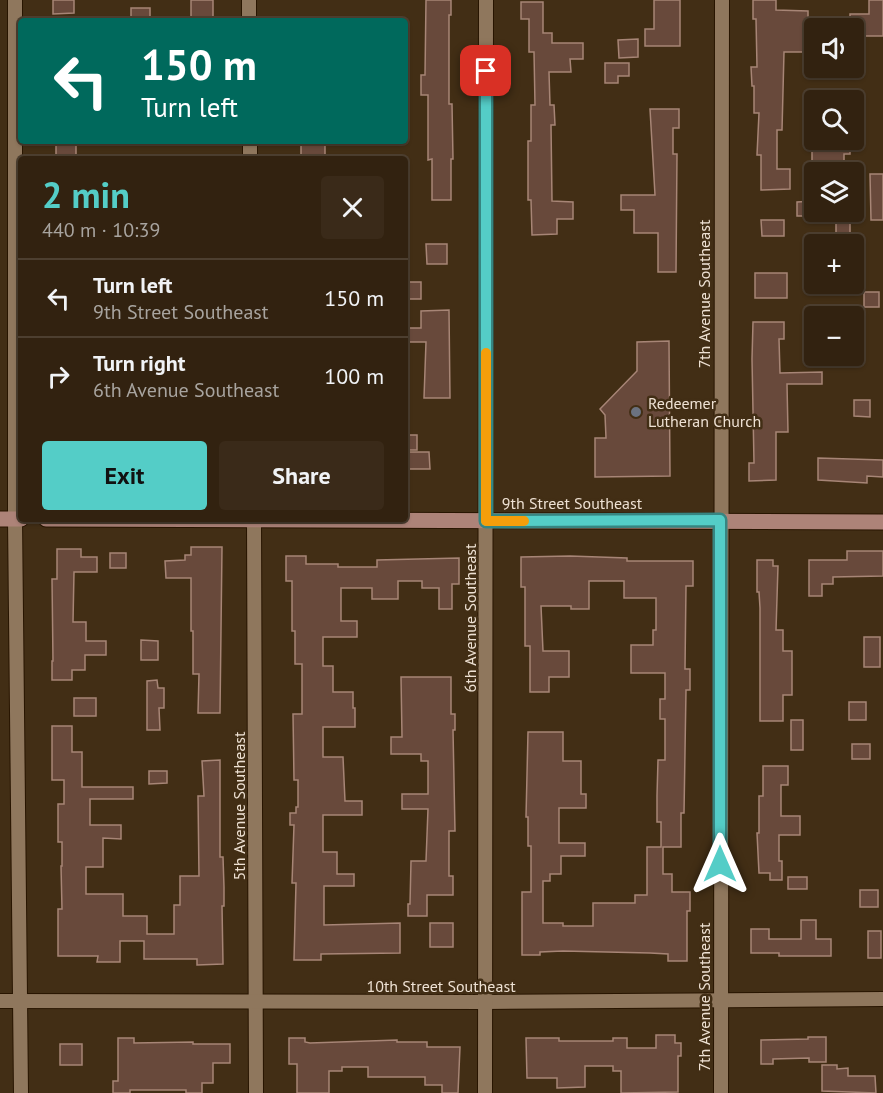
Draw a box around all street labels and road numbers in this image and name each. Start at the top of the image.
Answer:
street label: 7th Avenue Southeast [694,219,714,368]
street label: 9th Street Southeast [502,493,643,513]
street label: 6th Avenue Southeast [460,543,480,693]
street label: 5th Avenue Southeast [229,731,249,881]
street label: 7th Avenue Southeast [694,922,714,1071]
street label: 10th Street Southeast [366,976,516,996]

